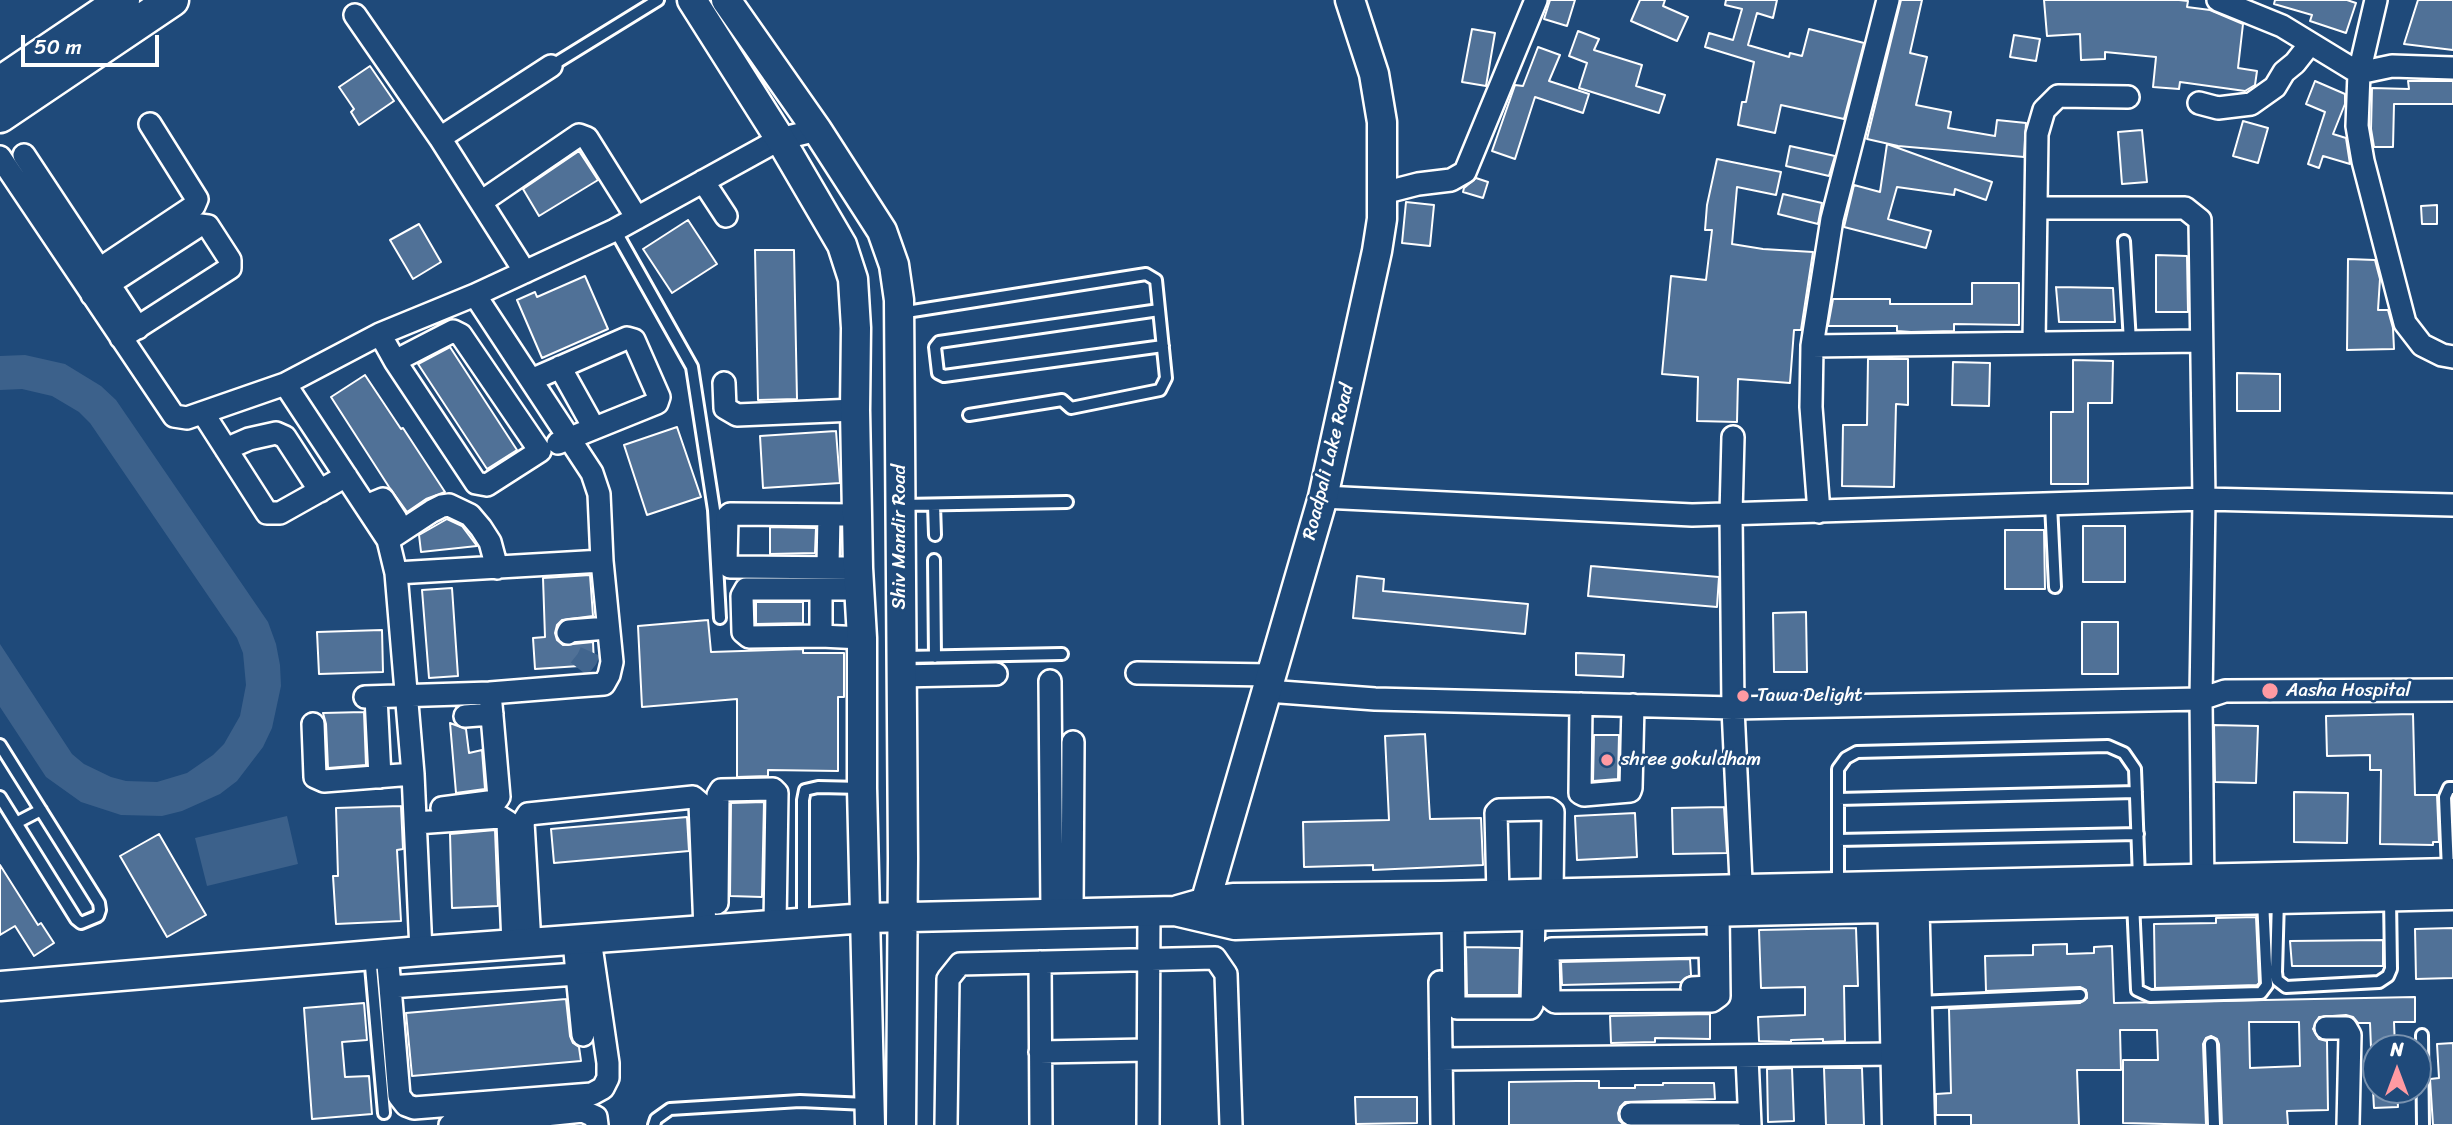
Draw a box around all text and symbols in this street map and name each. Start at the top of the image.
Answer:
scale bar [24,21,163,65]
text: 50 m [34,28,82,66]
street label: Roadpali Lake Road [1299,382,1359,542]
street label: Shiv Mandir Road [889,465,911,609]
place label: Aasha Hospital [2286,680,2411,702]
marker: Aasha Hospital [2260,681,2280,701]
place label: Tawa Delight [1757,685,1863,707]
marker: Tawa Delight [1735,688,1751,704]
place label: shree gokuldham [1621,749,1761,771]
marker: shree gokuldham [1599,752,1615,768]
text: N [2390,1033,2404,1066]
north arrow [2362,1034,2432,1104]

